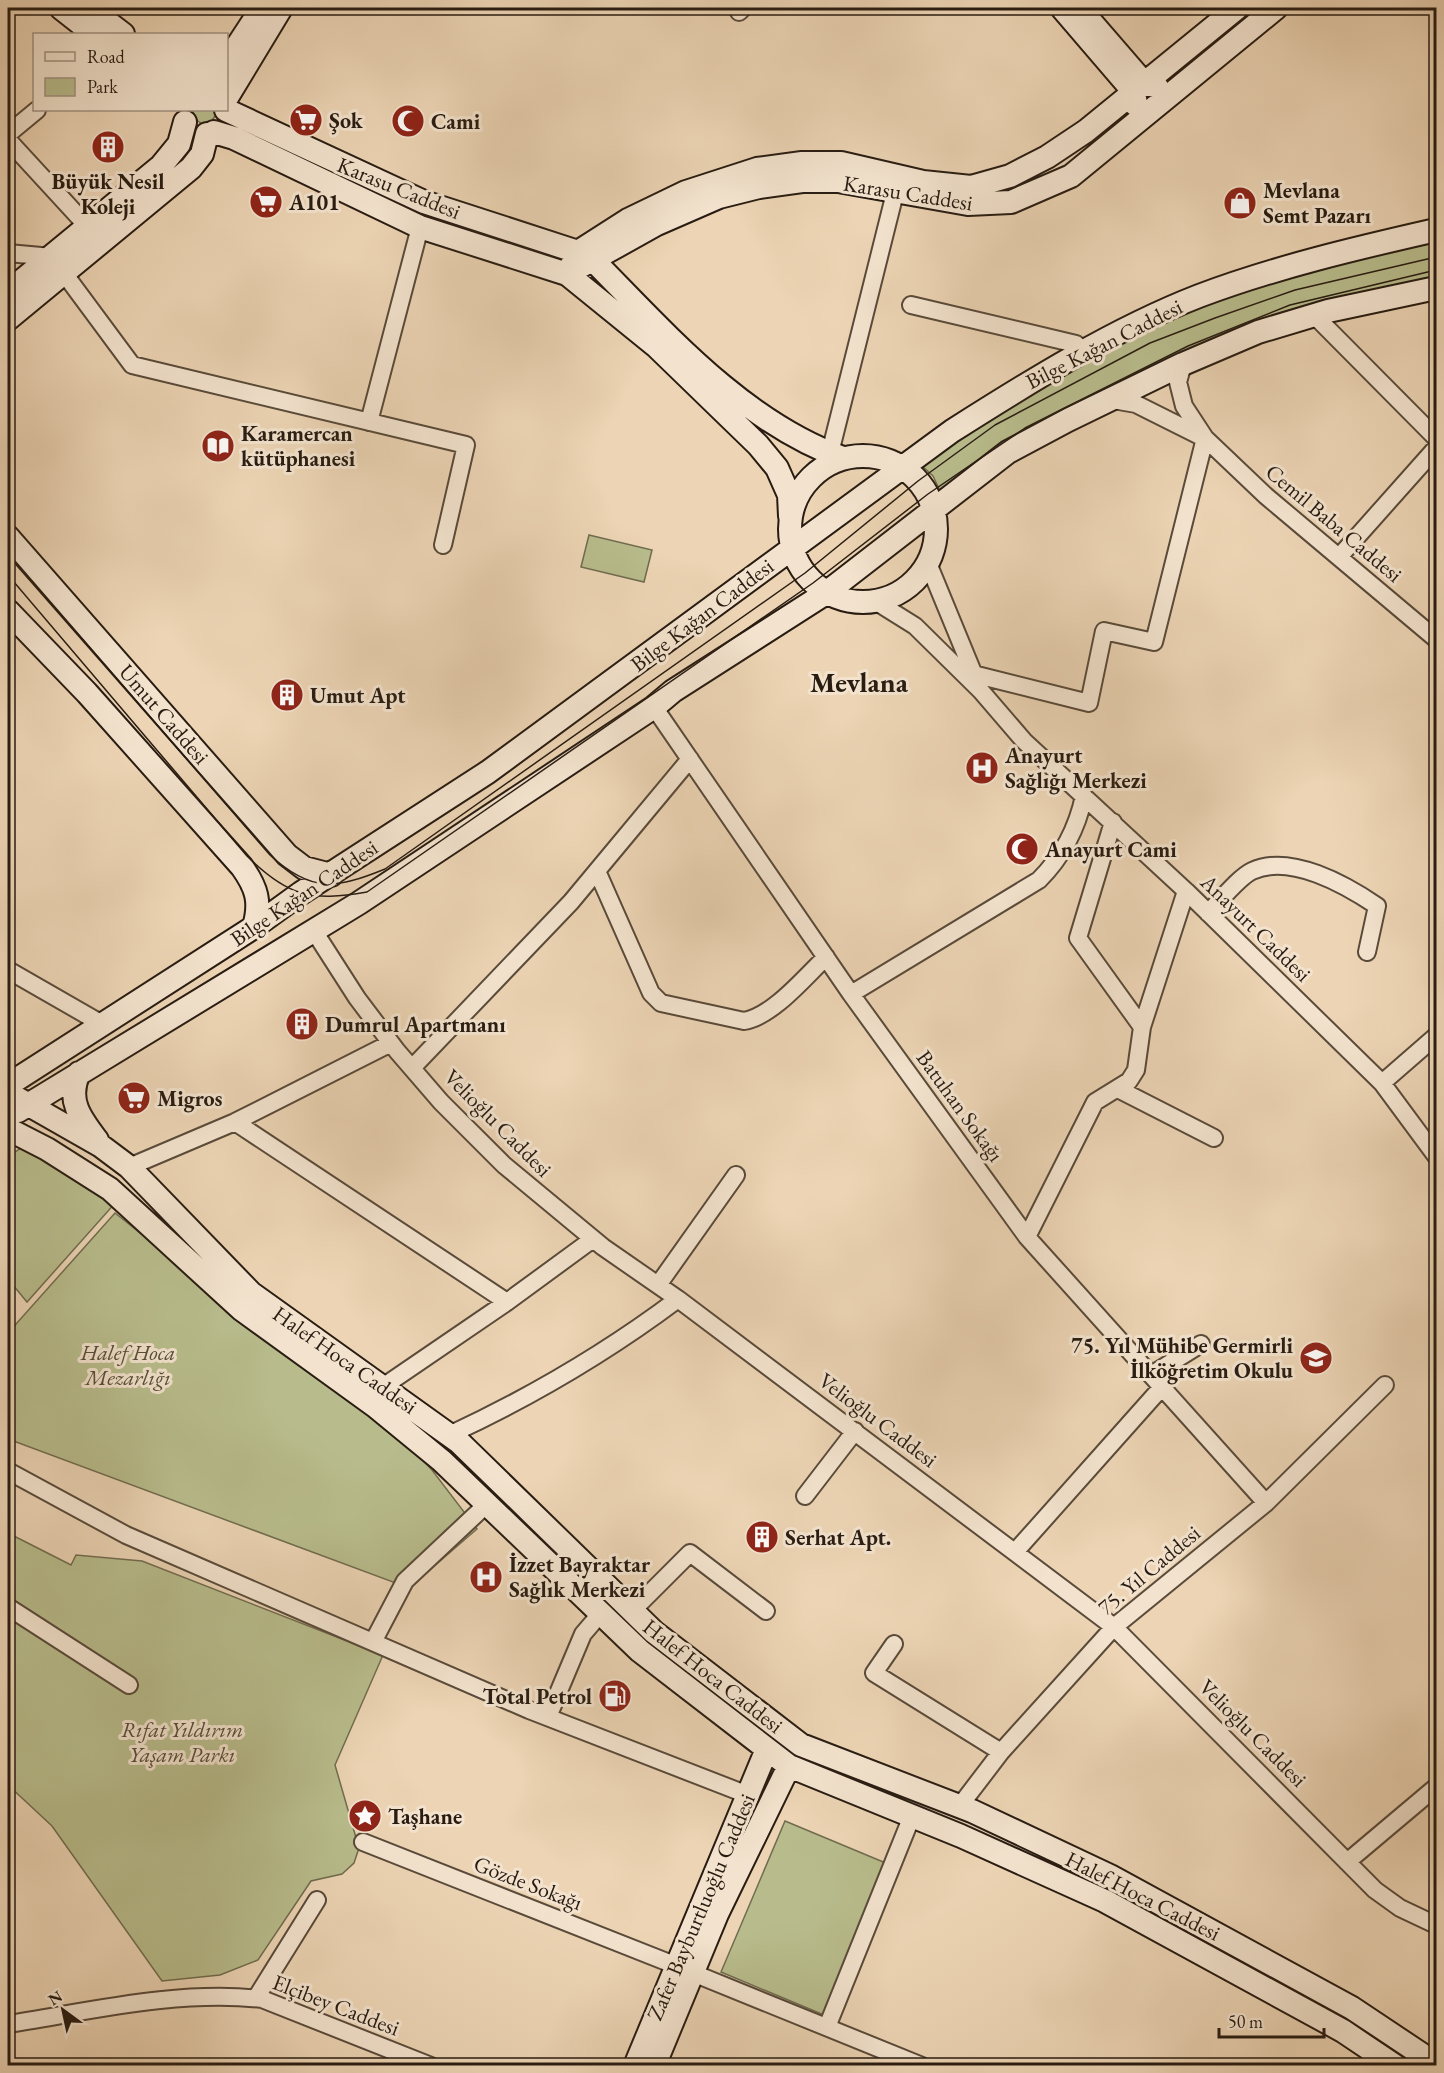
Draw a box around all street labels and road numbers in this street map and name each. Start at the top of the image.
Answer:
street label: Karasu Caddesi [333,150,465,226]
street label: Karasu Caddesi [841,168,975,218]
street label: Bilge Kağan Caddesi [1021,292,1187,396]
street label: Cemil Baba Caddesi [1260,457,1408,589]
street label: Bilge Kağan Caddesi [625,552,779,678]
street label: Umut Caddesi [112,658,216,770]
street label: Bilge Kağan Caddesi [225,833,383,953]
street label: Anayurt Caddesi [1194,867,1318,988]
street label: Batuhan Sokağı [910,1044,1010,1168]
street label: Velioğlu Caddesi [438,1063,558,1183]
street label: Halef Hoca Caddesi [267,1299,423,1421]
street label: Velioğlu Caddesi [813,1366,943,1474]
street label: 75. Yıl Caddesi [1092,1519,1206,1621]
street label: Halef Hoca Caddesi [637,1612,789,1740]
street label: Velioğlu Caddesi [1193,1673,1313,1793]
street label: Zafer Bayburtluoğlu Caddesi [640,1789,762,2025]
street label: Halef Hoca Caddesi [1061,1844,1225,1948]
street label: Gözde Sokağı [470,1849,586,1917]
street label: Elçibey Caddesi [268,1968,404,2042]

